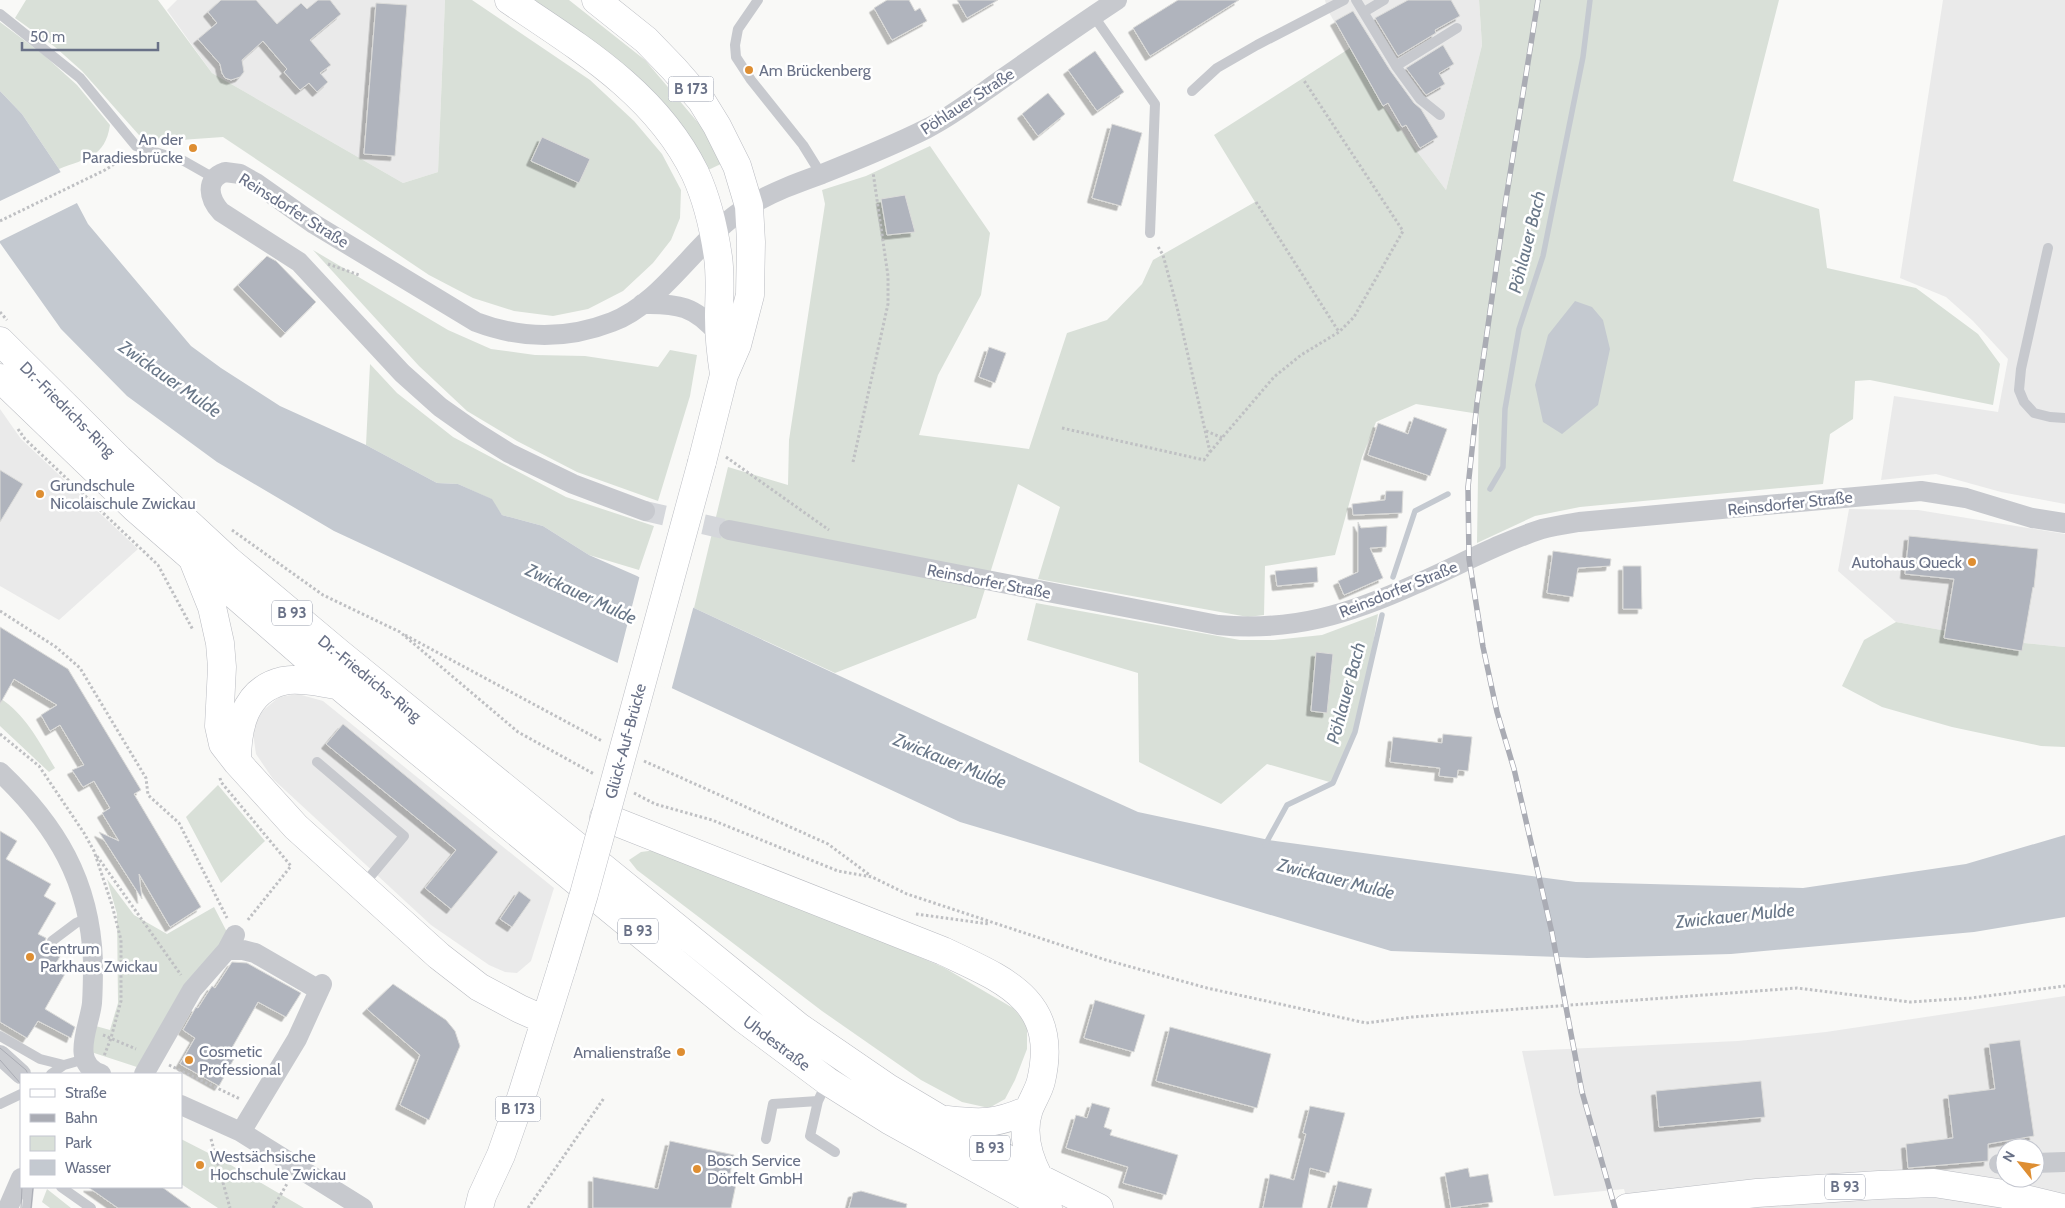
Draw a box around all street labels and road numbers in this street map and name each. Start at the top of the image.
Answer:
street label: Pöhlauer Straße [917,64,1018,139]
road number: B 173 [668,76,714,102]
street label: Reinsdorfer Straße [235,169,352,252]
street label: Dr.-Friedrichs-Ring [16,358,120,462]
street label: Reinsdorfer Straße [1727,487,1854,520]
street label: Reinsdorfer Straße [1336,557,1460,622]
street label: Reinsdorfer Straße [925,560,1052,603]
road number: B 93 [272,600,312,626]
street label: Dr.-Friedrichs-Ring [314,631,426,726]
street label: Glück-Auf-Brücke [601,681,650,801]
road number: B 93 [618,918,658,944]
street label: Uhdestraße [739,1012,814,1075]
road number: B 173 [496,1096,540,1122]
road number: B 93 [970,1136,1010,1160]
road number: B 93 [1825,1174,1865,1200]

